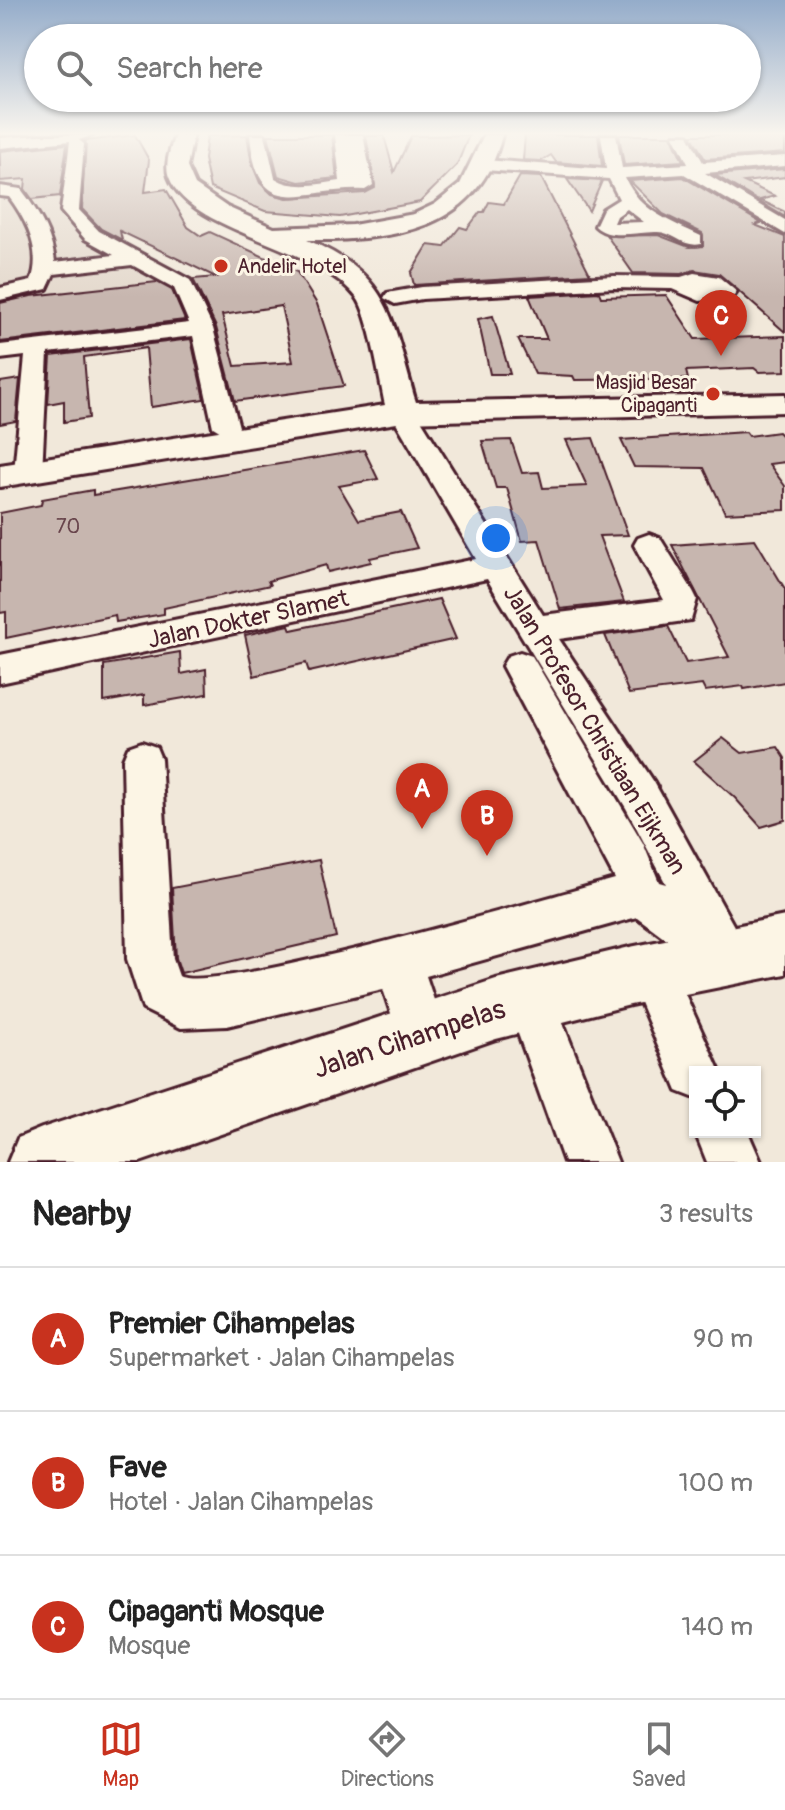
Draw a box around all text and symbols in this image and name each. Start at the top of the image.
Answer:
search box [24,24,761,112]
icon: search [52,46,96,90]
text: Search here [116,50,263,87]
place label: Andelir Hotel [237,254,347,279]
marker: Andelir Hotel [212,257,230,275]
pin: C [695,290,747,356]
place label: Masjid Besar Cipaganti [596,370,697,418]
marker: Masjid Besar Cipaganti [704,385,722,403]
house number: 70 [56,514,80,539]
your location [476,518,516,558]
street label: Jalan Profesor Christiaan Eijkman [497,581,692,880]
street label: Jalan Dokter Slamet [145,584,351,655]
pin: A [396,763,448,829]
pin: B [461,790,513,856]
street label: Jalan Cihampelas [309,992,510,1087]
map controls [689,1066,761,1138]
button: locate [689,1066,761,1138]
text: Nearby [32,1193,131,1236]
text: 3 results [659,1198,753,1230]
text: Premier Cihampelas [108,1305,355,1342]
text: A [50,1323,66,1355]
text: 90 m [693,1323,753,1355]
text: Supermarket · Jalan Cihampelas [108,1342,454,1374]
text: Fave [108,1449,167,1486]
text: B [51,1467,65,1499]
text: 100 m [679,1467,753,1499]
text: Hotel · Jalan Cihampelas [108,1486,373,1518]
text: Cipaganti Mosque [108,1593,324,1630]
text: C [50,1611,66,1643]
text: 140 m [681,1611,753,1643]
text: Mosque [108,1630,190,1662]
tab: Map [99,1717,143,1793]
tab: Directions [341,1717,434,1793]
tab: Saved [632,1717,686,1793]

